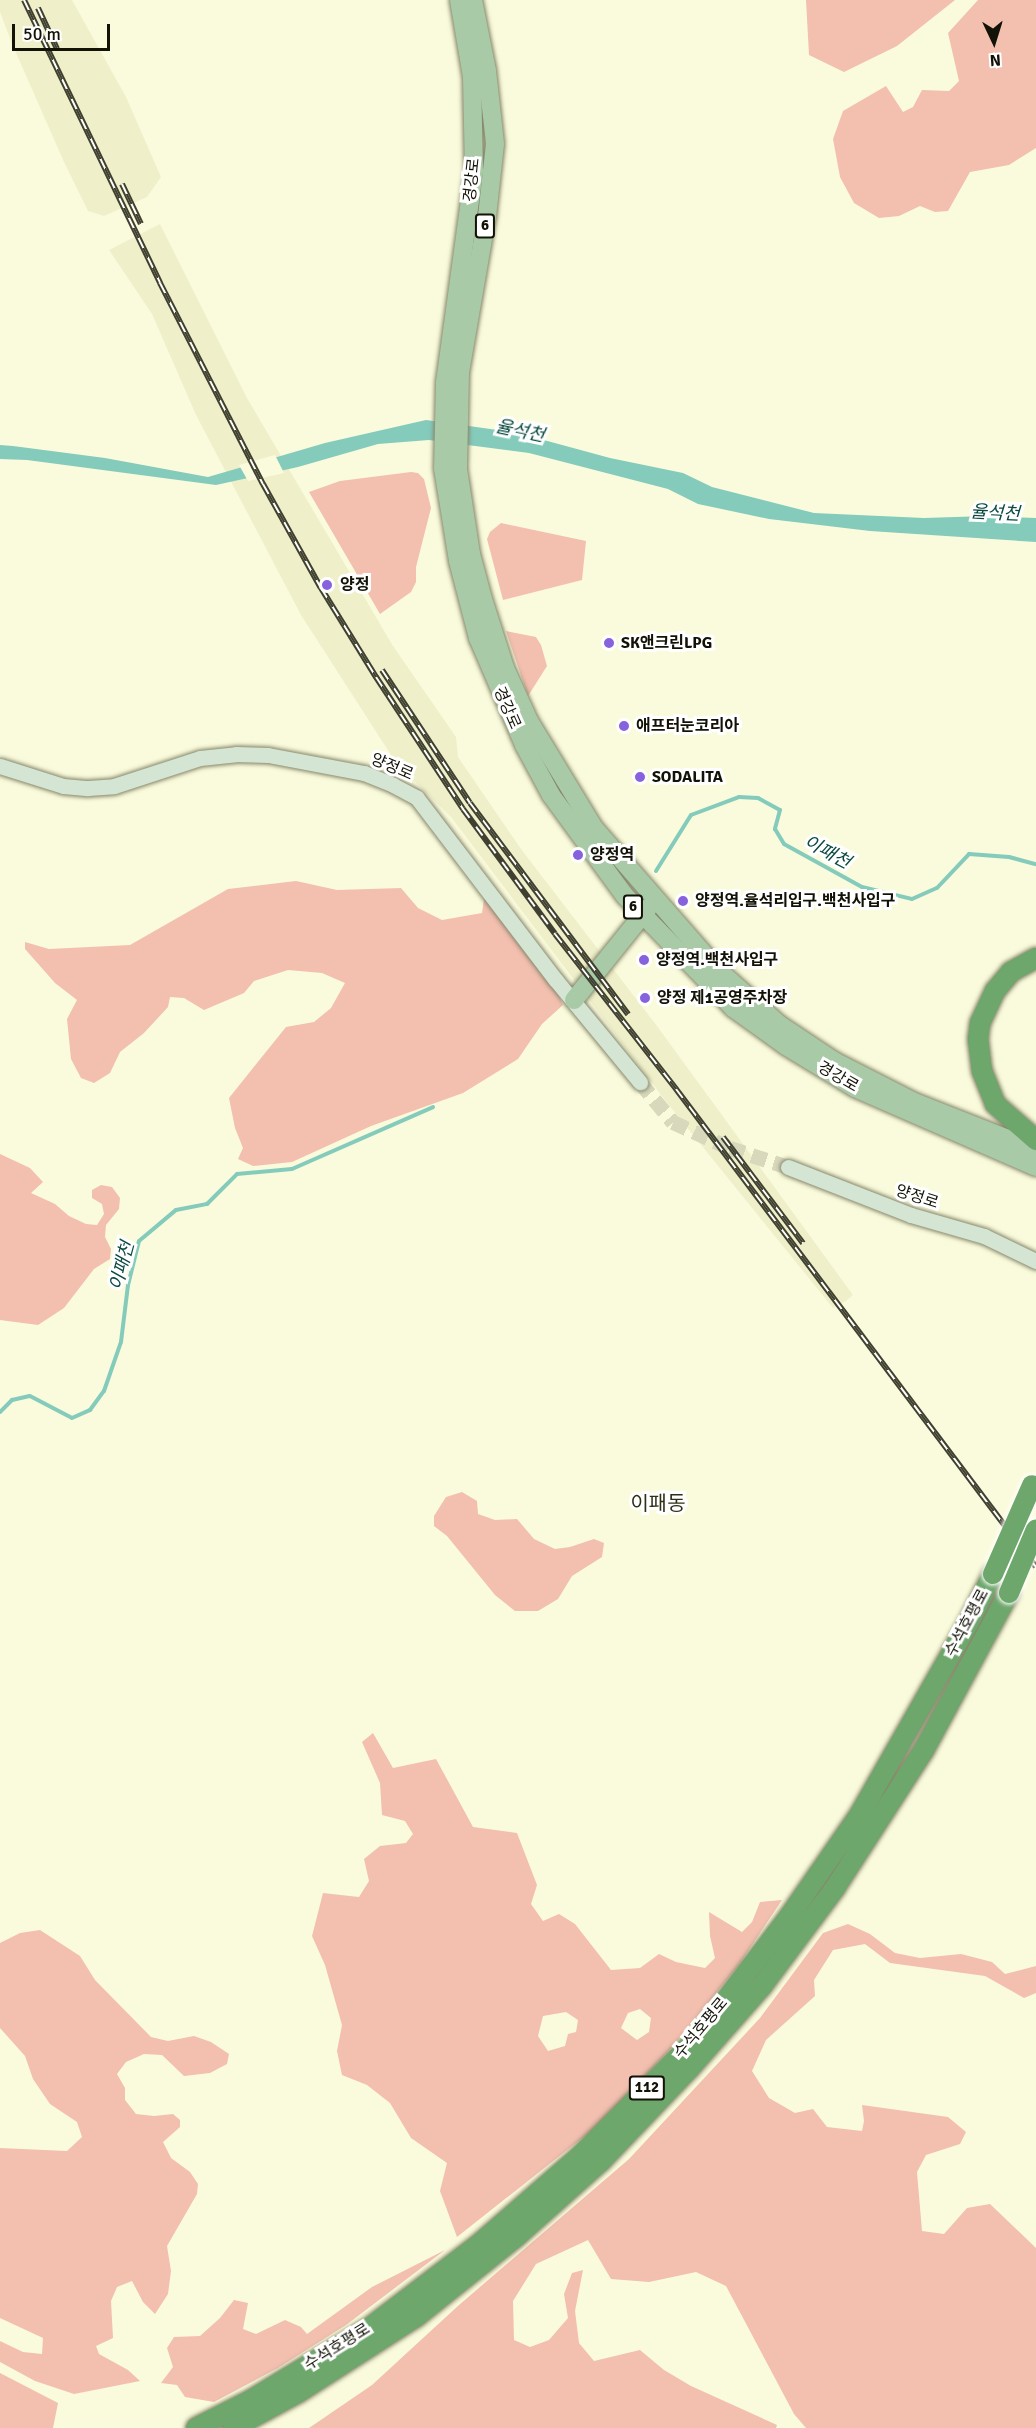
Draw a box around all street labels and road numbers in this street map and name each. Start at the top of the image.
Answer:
street label: 경강로 [460,157,484,203]
road number: 6 [474,214,496,238]
street label: 경강로 [489,684,525,732]
street label: 양정로 [368,750,416,784]
road number: 6 [622,895,644,919]
street label: 경강로 [814,1058,862,1096]
street label: 양정로 [893,1181,941,1213]
street label: 수석호평로 [941,1586,993,1660]
street label: 수석호평로 [670,1994,732,2062]
road number: 112 [628,2076,666,2100]
street label: 수석호평로 [301,2319,373,2375]

